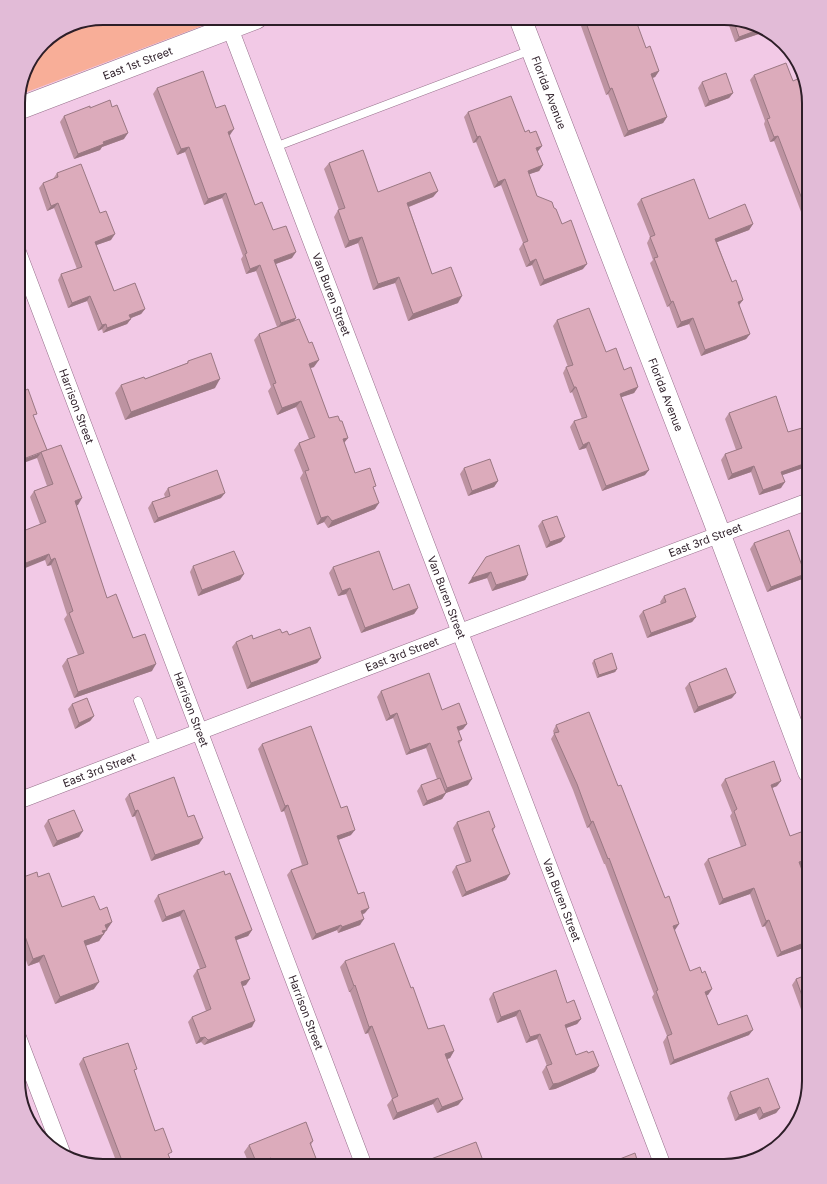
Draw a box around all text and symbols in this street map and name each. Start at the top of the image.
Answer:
street label: East 1st Street [101,43,175,83]
street label: Florida Avenue [528,54,569,131]
street label: Van Buren Street [309,251,354,338]
street label: Florida Avenue [645,356,686,433]
street label: Harrison Street [56,367,97,446]
street label: East 3rd Street [667,520,744,560]
street label: Van Buren Street [424,554,469,641]
street label: East 3rd Street [363,634,441,675]
street label: Harrison Street [171,670,212,749]
street label: East 3rd Street [61,749,138,790]
street label: Van Buren Street [540,857,584,944]
street label: Harrison Street [285,973,326,1052]

